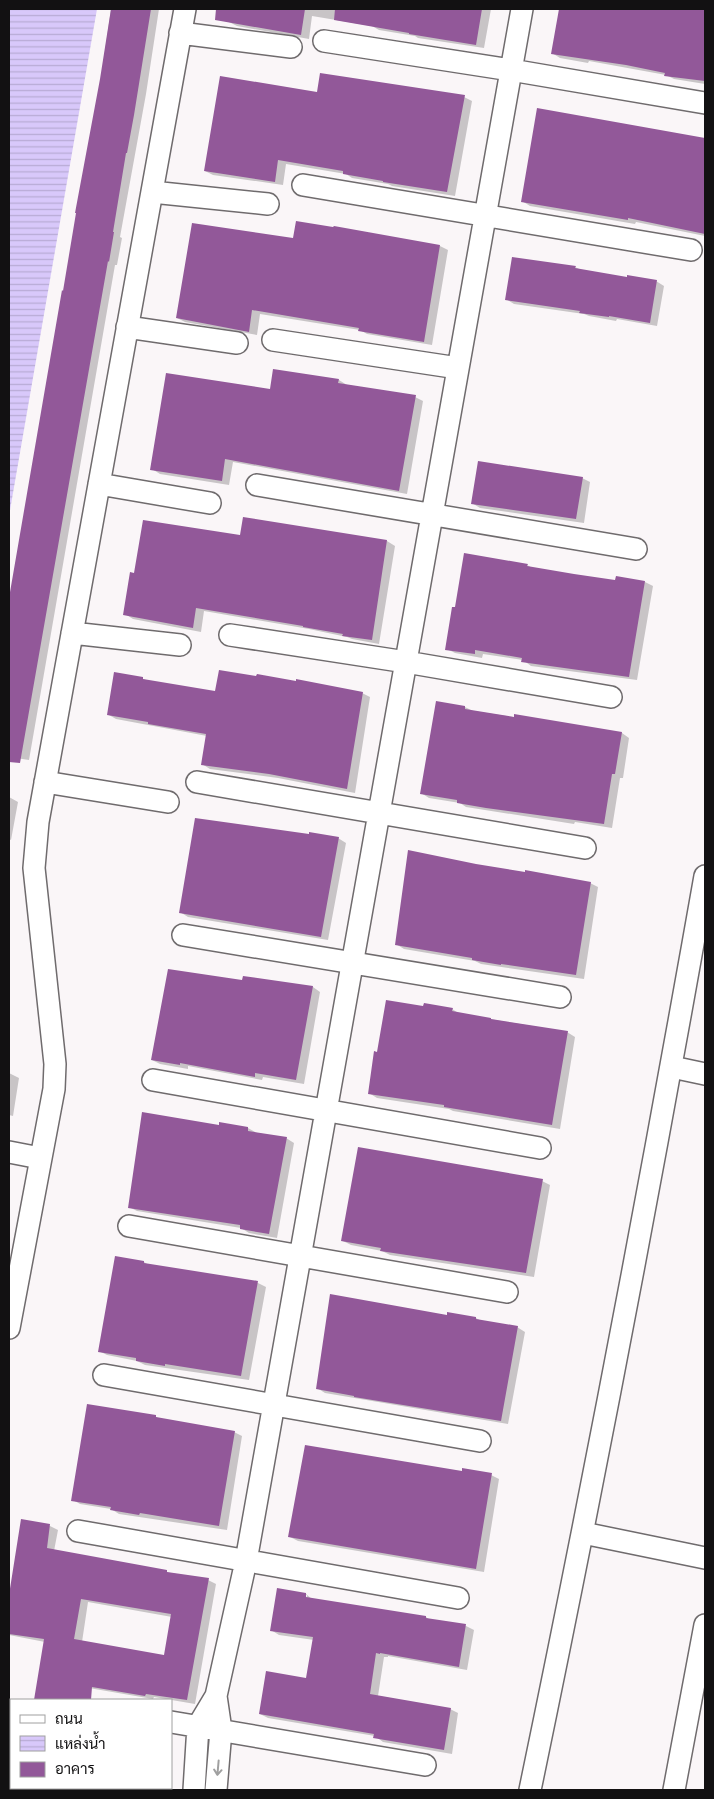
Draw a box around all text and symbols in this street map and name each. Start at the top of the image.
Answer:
legend [10,1699,172,1789]
text: ถนน [55,1709,83,1728]
text: แหล่งน้ำ [55,1731,106,1753]
text: อาคาร [55,1759,95,1778]
one-way arrow [214,1760,223,1776]

